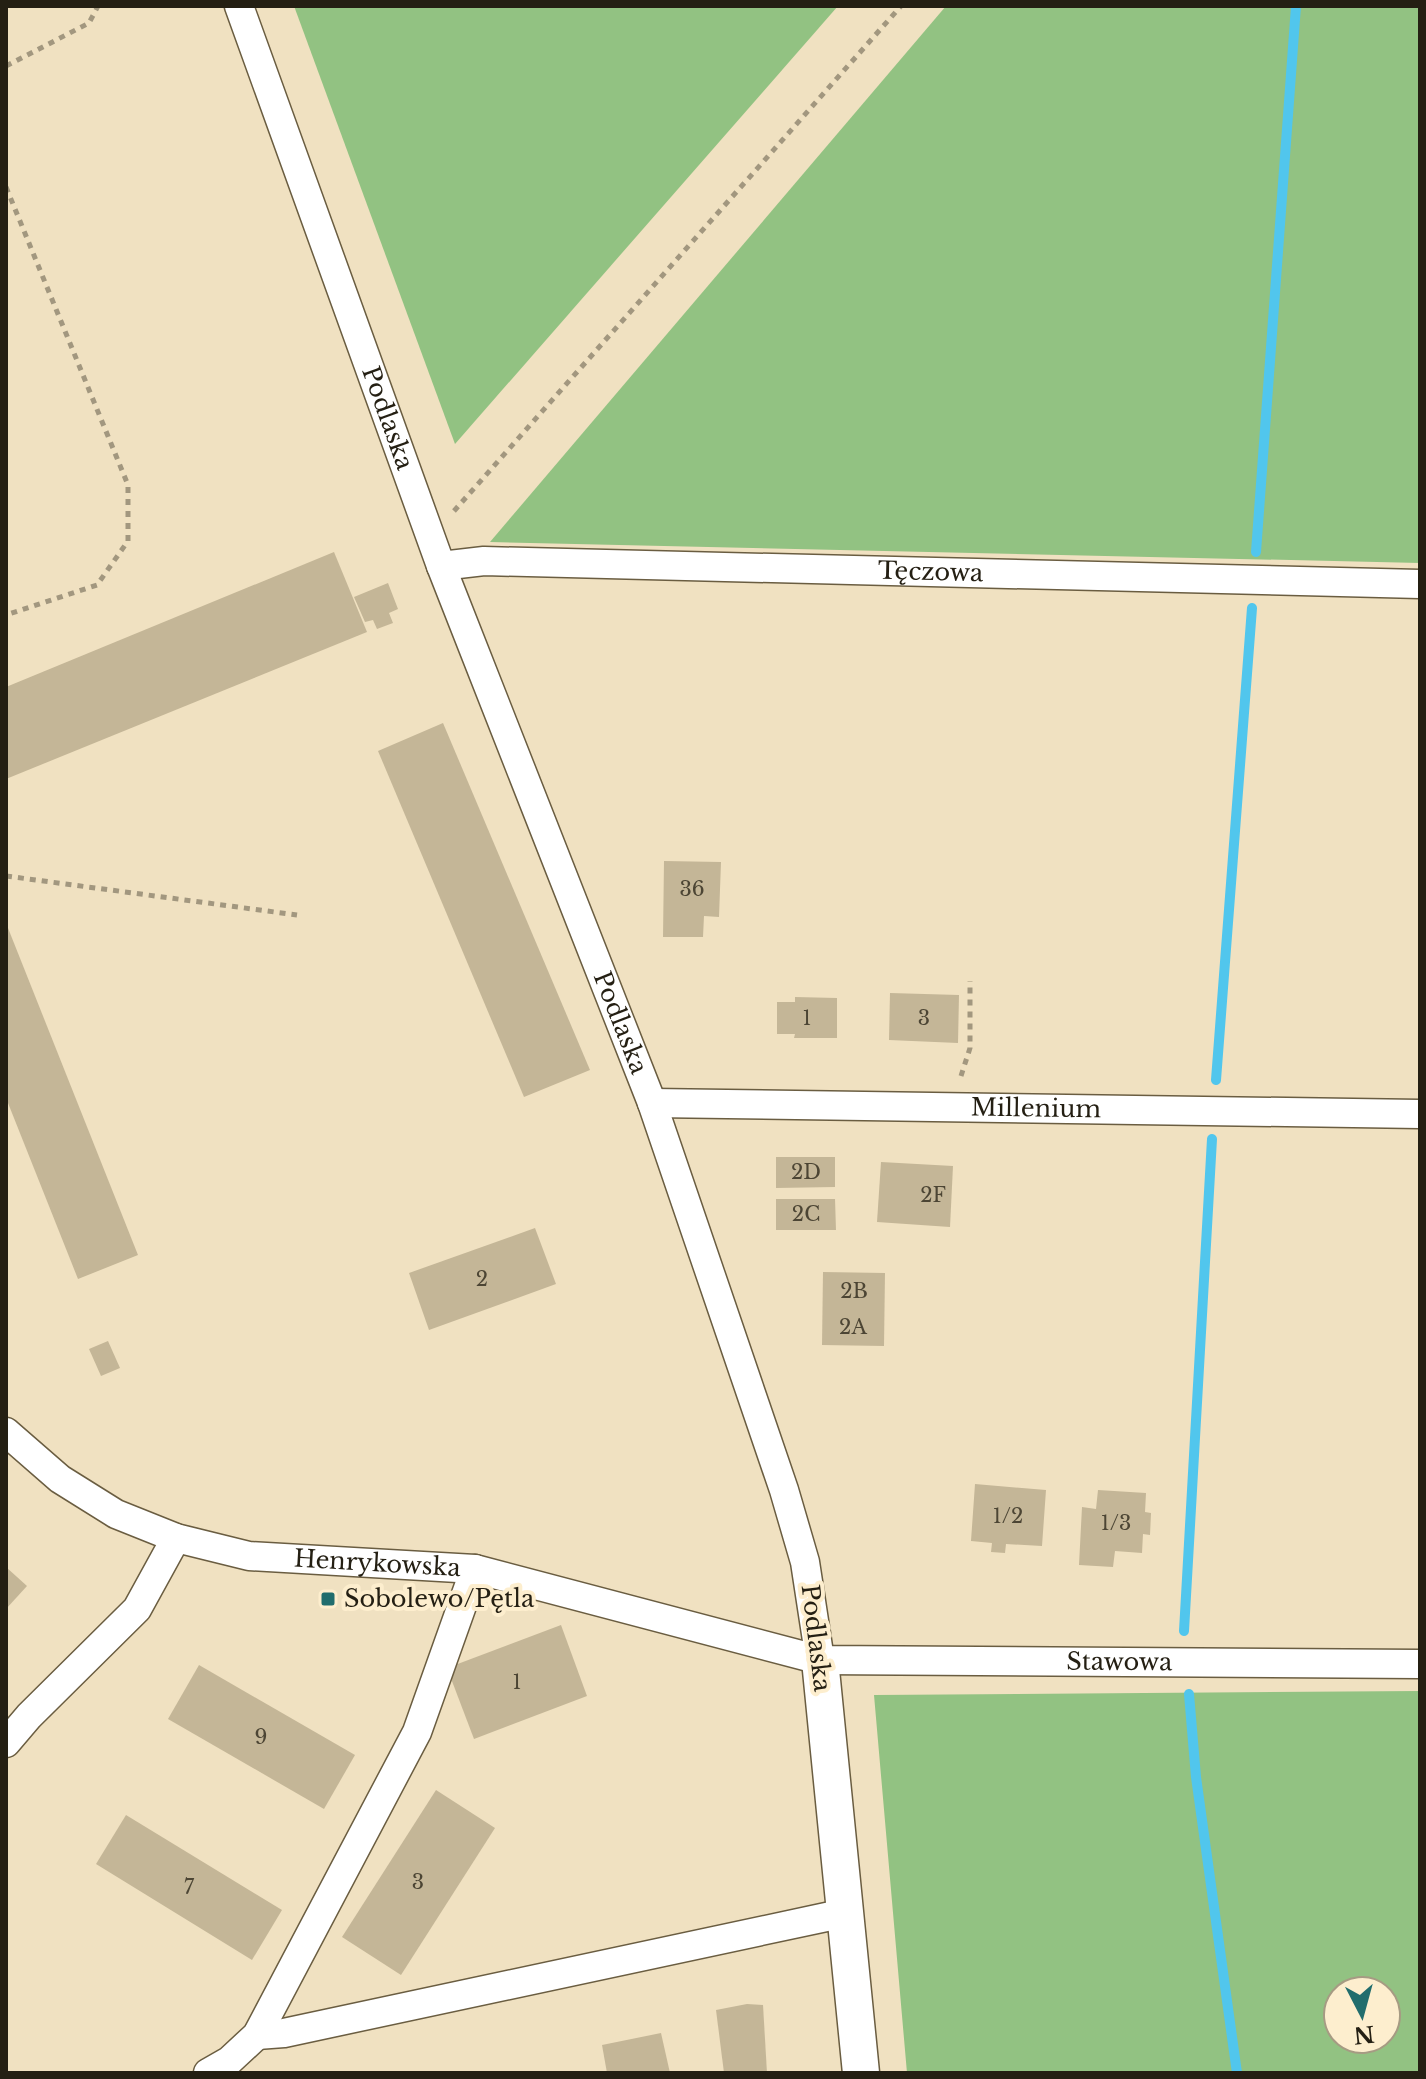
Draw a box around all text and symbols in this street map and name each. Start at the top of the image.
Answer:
street label: Podlaska [356,362,420,474]
street label: Tęczowa [878,556,984,587]
house number: 36 [679,877,705,901]
street label: Podlaska [588,967,654,1079]
house number: 1 [803,1006,811,1030]
house number: 3 [918,1006,930,1030]
street label: Millenium [971,1093,1102,1123]
house number: 2D [791,1160,821,1184]
house number: 2F [920,1183,946,1207]
house number: 2C [792,1202,820,1226]
house number: 2 [476,1267,488,1291]
house number: 2B [840,1279,868,1303]
house number: 2A [839,1315,867,1339]
house number: 1/2 [993,1504,1023,1528]
house number: 1/3 [1101,1511,1131,1535]
street label: Henrykowska [293,1544,462,1582]
street label: Podlaska [796,1583,838,1694]
place label: Sobolewo/Pętla [344,1584,535,1613]
marker: Sobolewo/Pętla [319,1590,337,1608]
street label: Stawowa [1066,1647,1173,1676]
house number: 1 [513,1670,521,1694]
house number: 9 [255,1725,267,1749]
house number: 3 [412,1870,424,1894]
house number: 7 [184,1875,195,1899]
north arrow [1322,1975,1402,2055]
text: N [1352,2020,1376,2049]

